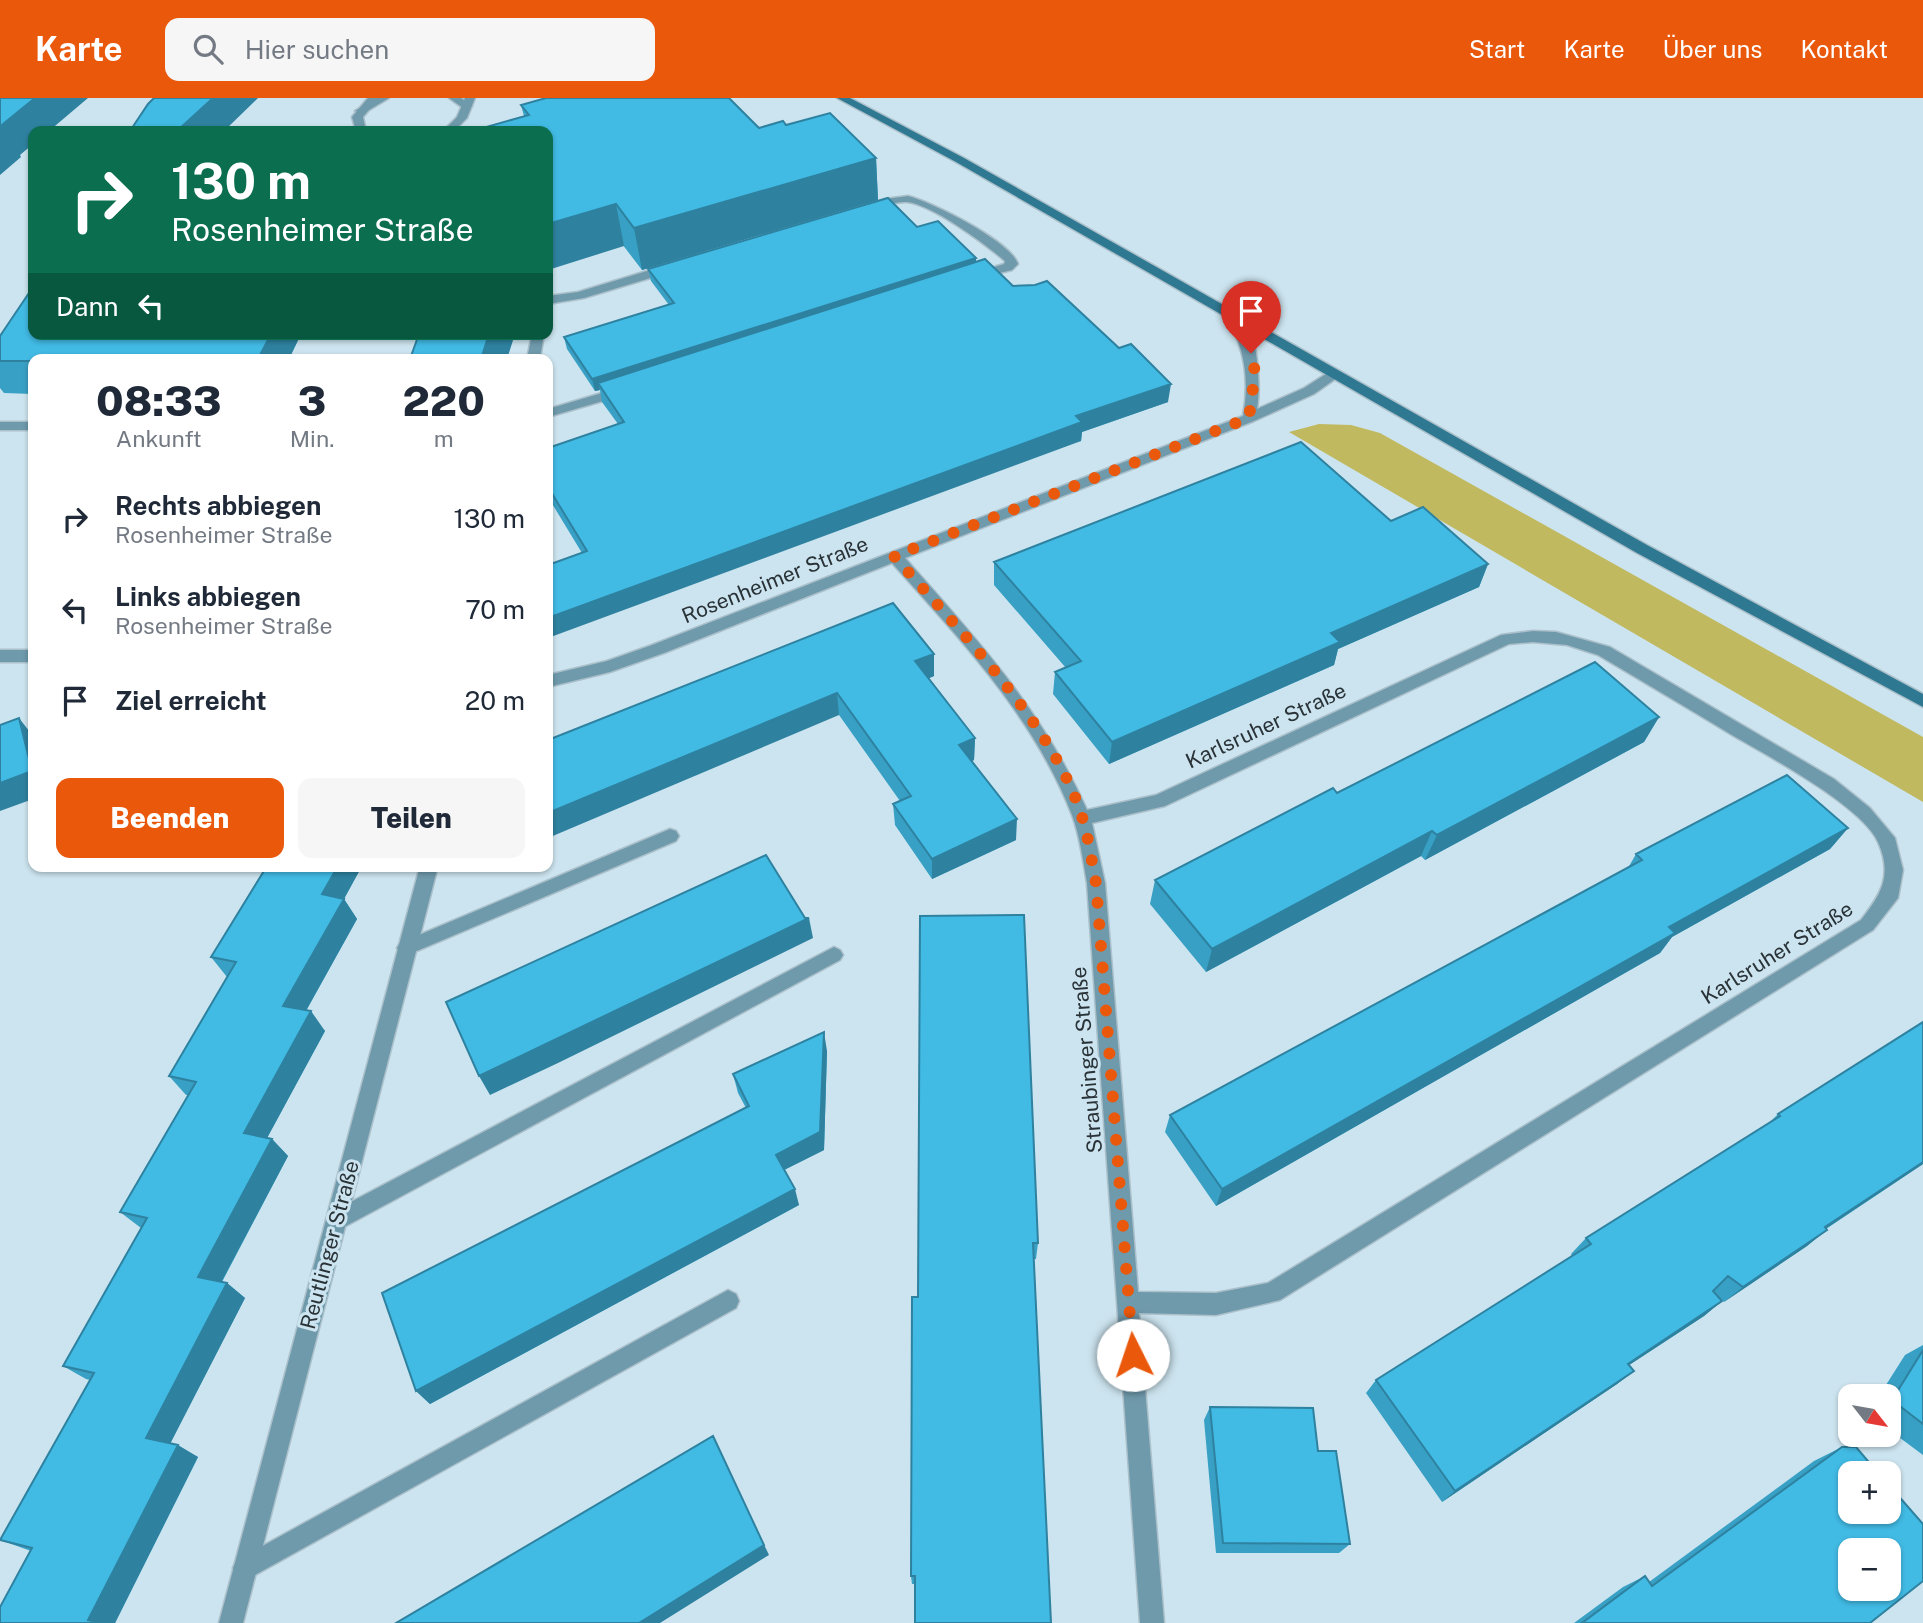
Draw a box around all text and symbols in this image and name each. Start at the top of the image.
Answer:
search box [165,18,655,81]
text: Karte [35,30,123,68]
icon: search [189,30,227,68]
text: Hier suchen [245,34,389,65]
text: Start [1469,35,1525,63]
text: Karte [1563,35,1625,63]
text: Über uns [1663,35,1762,63]
text: Kontakt [1800,35,1888,63]
text: 130 m [171,152,311,210]
icon: right [56,154,147,245]
text: Rosenheimer Straße [171,211,474,248]
pin [1221,281,1281,353]
icon: left [132,287,170,325]
text: Dann [56,291,118,322]
icon: arrive [1232,292,1270,330]
text: 08:33 [96,376,222,425]
text: 3 [298,376,326,425]
text: 220 [402,376,485,425]
text: Ankunft [116,425,202,452]
text: Min. [290,425,334,452]
text: m [434,425,454,452]
text: Rechts abbiegen [115,490,321,521]
icon: right [56,500,94,538]
text: 130 m [453,503,525,534]
text: Rosenheimer Straße [115,521,332,548]
street label: Rosenheimer Straße [678,531,872,628]
text: Links abbiegen [115,581,301,612]
icon: left [56,591,94,629]
text: 70 m [465,594,525,625]
text: Rosenheimer Straße [115,612,332,639]
street label: Karlsruher Straße [1182,677,1350,774]
icon: arrive [56,682,94,720]
text: Ziel erreicht [115,685,267,716]
text: 20 m [465,685,525,716]
button: Beenden [56,778,284,858]
button: Teilen [298,778,525,858]
street label: Karlsruher Straße [1696,896,1857,1009]
street label: Straubinger Straße [1066,966,1107,1154]
street label: Reutlinger Straße [295,1158,364,1332]
position arrow [1096,1318,1170,1392]
north arrow [1838,1384,1900,1447]
map controls [1838,1384,1901,1601]
button: + [1838,1461,1901,1524]
button: − [1838,1538,1901,1601]

